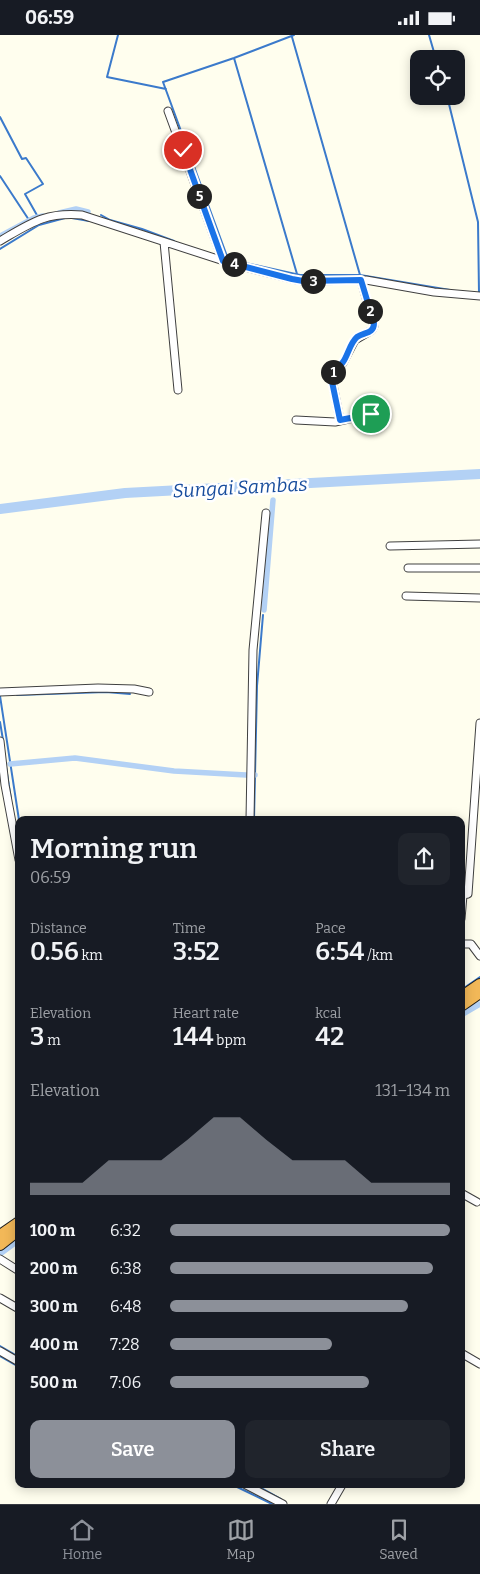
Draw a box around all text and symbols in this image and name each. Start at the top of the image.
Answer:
text: 06:59 [25,6,74,29]
map controls [410,50,465,105]
button: locate [410,50,465,105]
pin [162,129,204,171]
icon: check [169,136,197,164]
pin: 5 [186,183,212,209]
text: 5 [196,188,203,205]
pin: 4 [222,251,246,277]
text: 4 [230,256,239,273]
pin: 3 [300,269,326,293]
text: 3 [309,273,318,290]
pin: 2 [358,299,382,323]
text: 2 [367,303,374,320]
pin: 1 [320,359,346,385]
text: 1 [330,364,337,381]
pin [350,393,392,435]
icon: arrive [357,400,385,428]
water label: Sungai Sambas [172,472,308,503]
text: Morning run [30,832,197,865]
button: share [398,833,450,885]
text: 06:59 [30,868,71,887]
text: Distance [30,920,87,937]
text: Time [173,920,206,937]
text: Pace [315,920,346,937]
text: 0.56 [30,937,79,967]
text: 3:52 [173,937,220,967]
text: 6:54 [315,937,364,967]
text: km [79,947,103,964]
text: /km [364,947,393,964]
text: Elevation [30,1005,91,1022]
text: Heart rate [173,1005,239,1022]
text: kcal [315,1005,341,1022]
text: 3 [30,1022,44,1052]
text: 144 [173,1022,214,1052]
text: 42 [315,1022,344,1052]
text: m [44,1032,61,1049]
text: bpm [214,1032,246,1049]
text: Elevation [30,1081,100,1100]
text: 131–134 m [375,1081,450,1100]
text: 100 m [30,1221,75,1240]
text: 6:32 [110,1221,141,1240]
text: 200 m [30,1259,77,1278]
text: 6:38 [110,1259,142,1278]
text: 300 m [30,1297,78,1316]
text: 6:48 [110,1297,142,1316]
text: 400 m [30,1335,78,1354]
text: 7:28 [110,1335,140,1354]
text: 500 m [30,1373,77,1392]
text: 7:06 [110,1373,141,1392]
button: Save [30,1420,235,1478]
button: Share [245,1420,450,1478]
tab: Home [62,1516,102,1563]
tab: Map [227,1516,255,1563]
tab: Saved [379,1516,418,1563]

